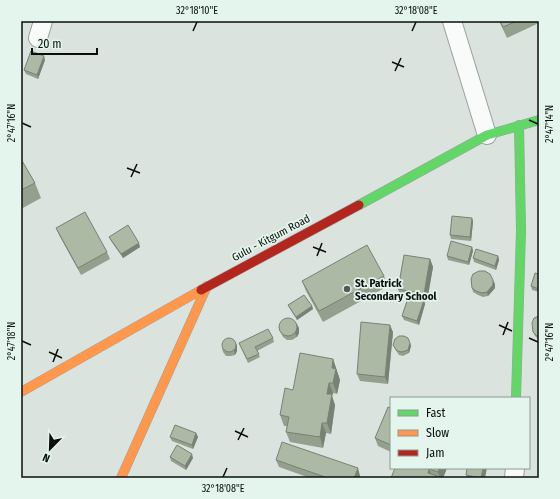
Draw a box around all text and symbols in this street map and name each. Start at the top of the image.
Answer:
text: 32°18'10"E [176,5,218,17]
text: 32°18'08"E [395,5,438,17]
scale bar [32,30,97,56]
text: 20 m [38,37,62,51]
text: 2°47'16"N [6,104,18,142]
text: 2°47'14"N [544,105,556,143]
street label: Gulu - Kitgum Road [230,212,312,264]
place label: St. Patrick Secondary School [355,277,438,303]
marker: St. Patrick Secondary School [342,284,352,294]
text: 2°47'18"N [6,322,18,360]
text: 2°47'16"N [544,323,556,361]
legend [390,397,530,469]
text: Fast [426,406,445,420]
text: Slow [426,426,449,440]
north arrow [30,429,70,469]
text: Jam [426,446,444,460]
text: N [41,450,52,465]
text: 32°18'08"E [202,483,245,495]

